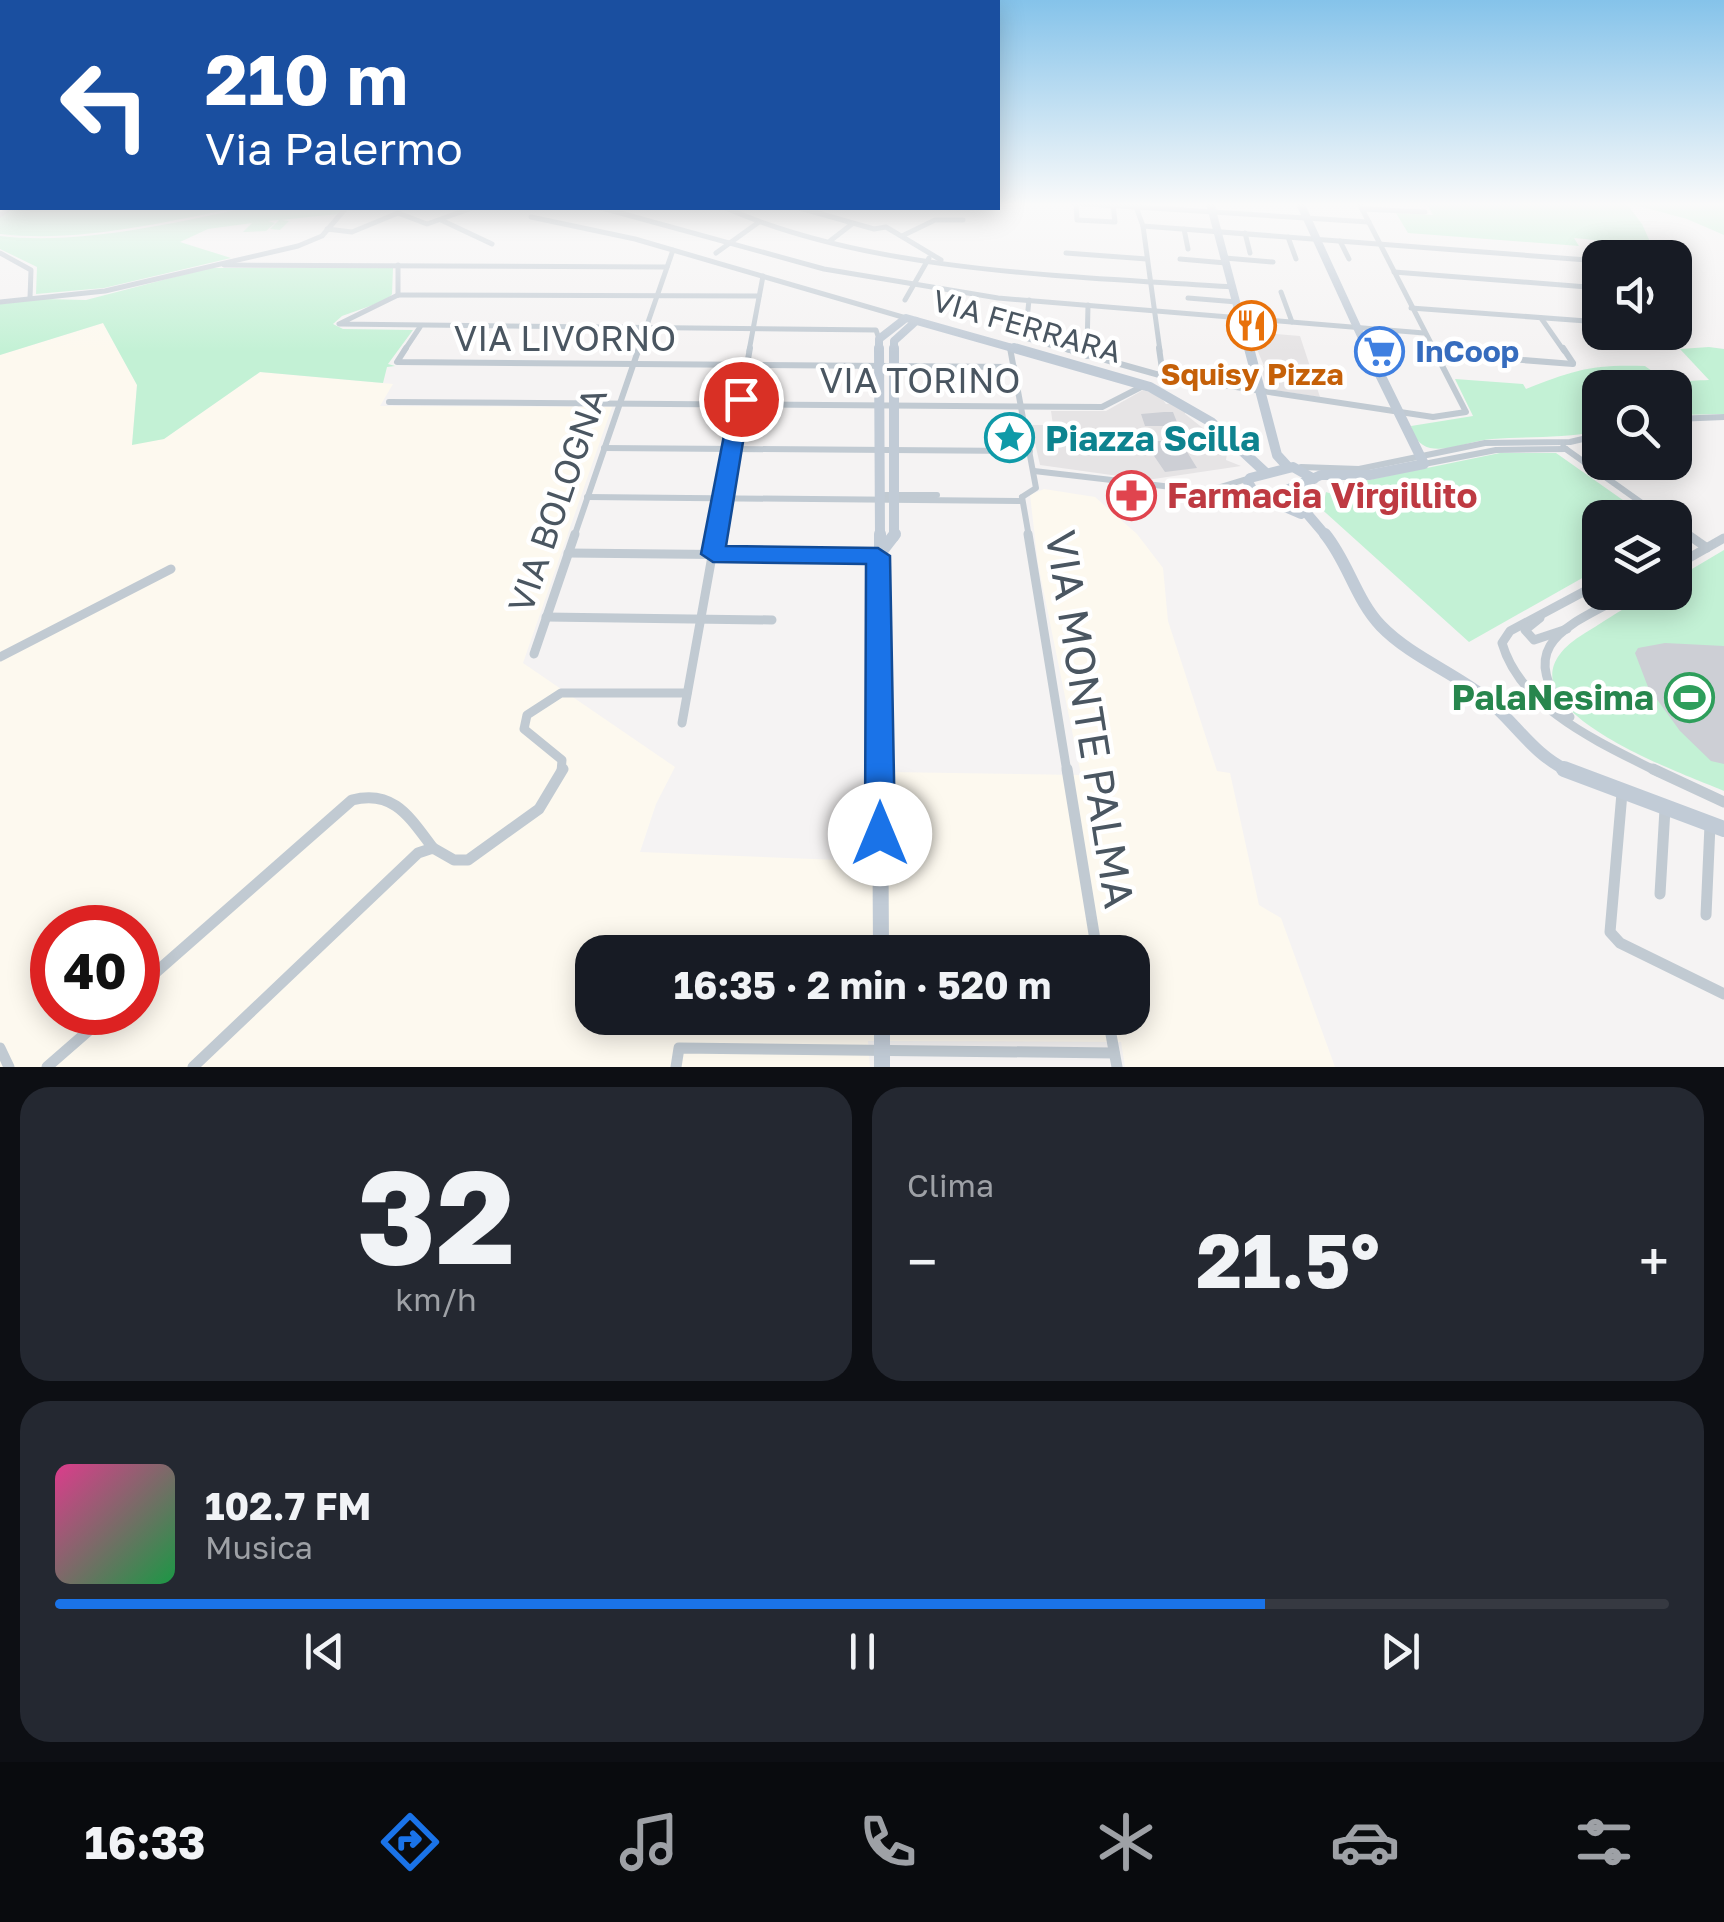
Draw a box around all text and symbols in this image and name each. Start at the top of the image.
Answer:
text: 210 m [205,36,408,120]
icon: left [40,40,170,170]
text: Via Palermo [205,121,463,175]
map controls [1582,240,1692,610]
button: sound [1582,240,1692,350]
street label: VIA FERRARA [928,282,1126,370]
restaurant icon: Squisy Pizza [1226,299,1278,351]
street label: VIA LIVORNO [454,317,676,359]
supermarket icon: InCoop [1354,325,1406,377]
place label: InCoop [1415,333,1519,369]
place label: Squisy Pizza [1160,356,1344,392]
pin [699,357,784,442]
street label: VIA TORINO [820,359,1020,401]
button: search [1582,370,1692,480]
icon: arrive [714,372,769,427]
street label: VIA BOLOGNA [499,382,615,618]
place icon: Piazza Scilla [984,412,1036,464]
place label: Piazza Scilla [1045,417,1260,459]
pharmacy icon: Farmacia Virgillito [1106,469,1158,521]
place label: Farmacia Virgillito [1167,474,1477,516]
button: layers [1582,500,1692,610]
street label: VIA MONTE PALMA [1036,527,1146,911]
sports icon: PalaNesima [1663,671,1715,723]
place label: PalaNesima [1451,676,1654,718]
position arrow [828,782,932,886]
speed limit sign: 40 [30,905,160,1035]
text: 16:35 · 2 min · 520 m [674,962,1051,1007]
text: 32 [357,1137,515,1293]
text: Clima [907,1166,994,1204]
text: 21.5° [1196,1214,1380,1305]
text: − [907,1228,937,1294]
text: + [1639,1228,1669,1294]
text: km/h [395,1280,477,1318]
text: 102.7 FM [205,1483,371,1528]
text: Musica [205,1528,313,1566]
icon: previous [297,1624,352,1679]
icon: pause [835,1624,890,1679]
icon: next [1373,1624,1428,1679]
icon: directions [375,1807,445,1877]
icon: music [614,1807,684,1877]
icon: phone [853,1807,923,1877]
icon: climate [1091,1807,1161,1877]
icon: car [1330,1807,1400,1877]
icon: filters [1569,1807,1639,1877]
text: 16:33 [84,1815,206,1869]

